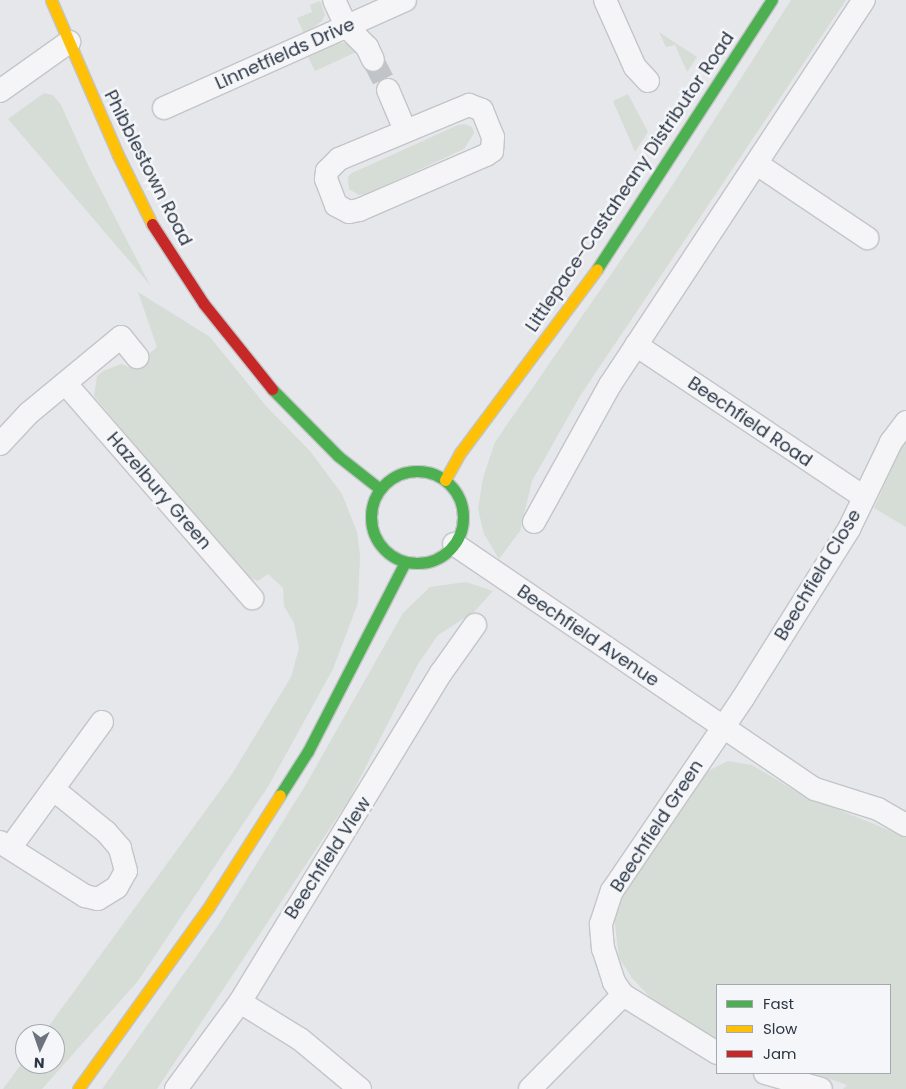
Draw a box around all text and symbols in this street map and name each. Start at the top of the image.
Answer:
street label: Linnetfields Drive [212,14,358,94]
street label: Littlepace-Castaheany Distributor Road [521,28,739,336]
street label: Phibblestown Road [99,87,197,249]
street label: Beechfield Road [684,372,816,472]
street label: Hazelbury Green [102,428,216,554]
street label: Beechfield Close [770,506,866,644]
street label: Beechfield Avenue [513,581,663,691]
street label: Beechfield Green [606,756,708,896]
street label: Beechfield View [280,793,376,923]
legend [716,984,891,1074]
text: Fast [763,993,794,1014]
text: Slow [763,1018,797,1039]
north arrow [15,1024,65,1074]
text: Jam [763,1043,797,1064]
text: N [33,1053,45,1073]

